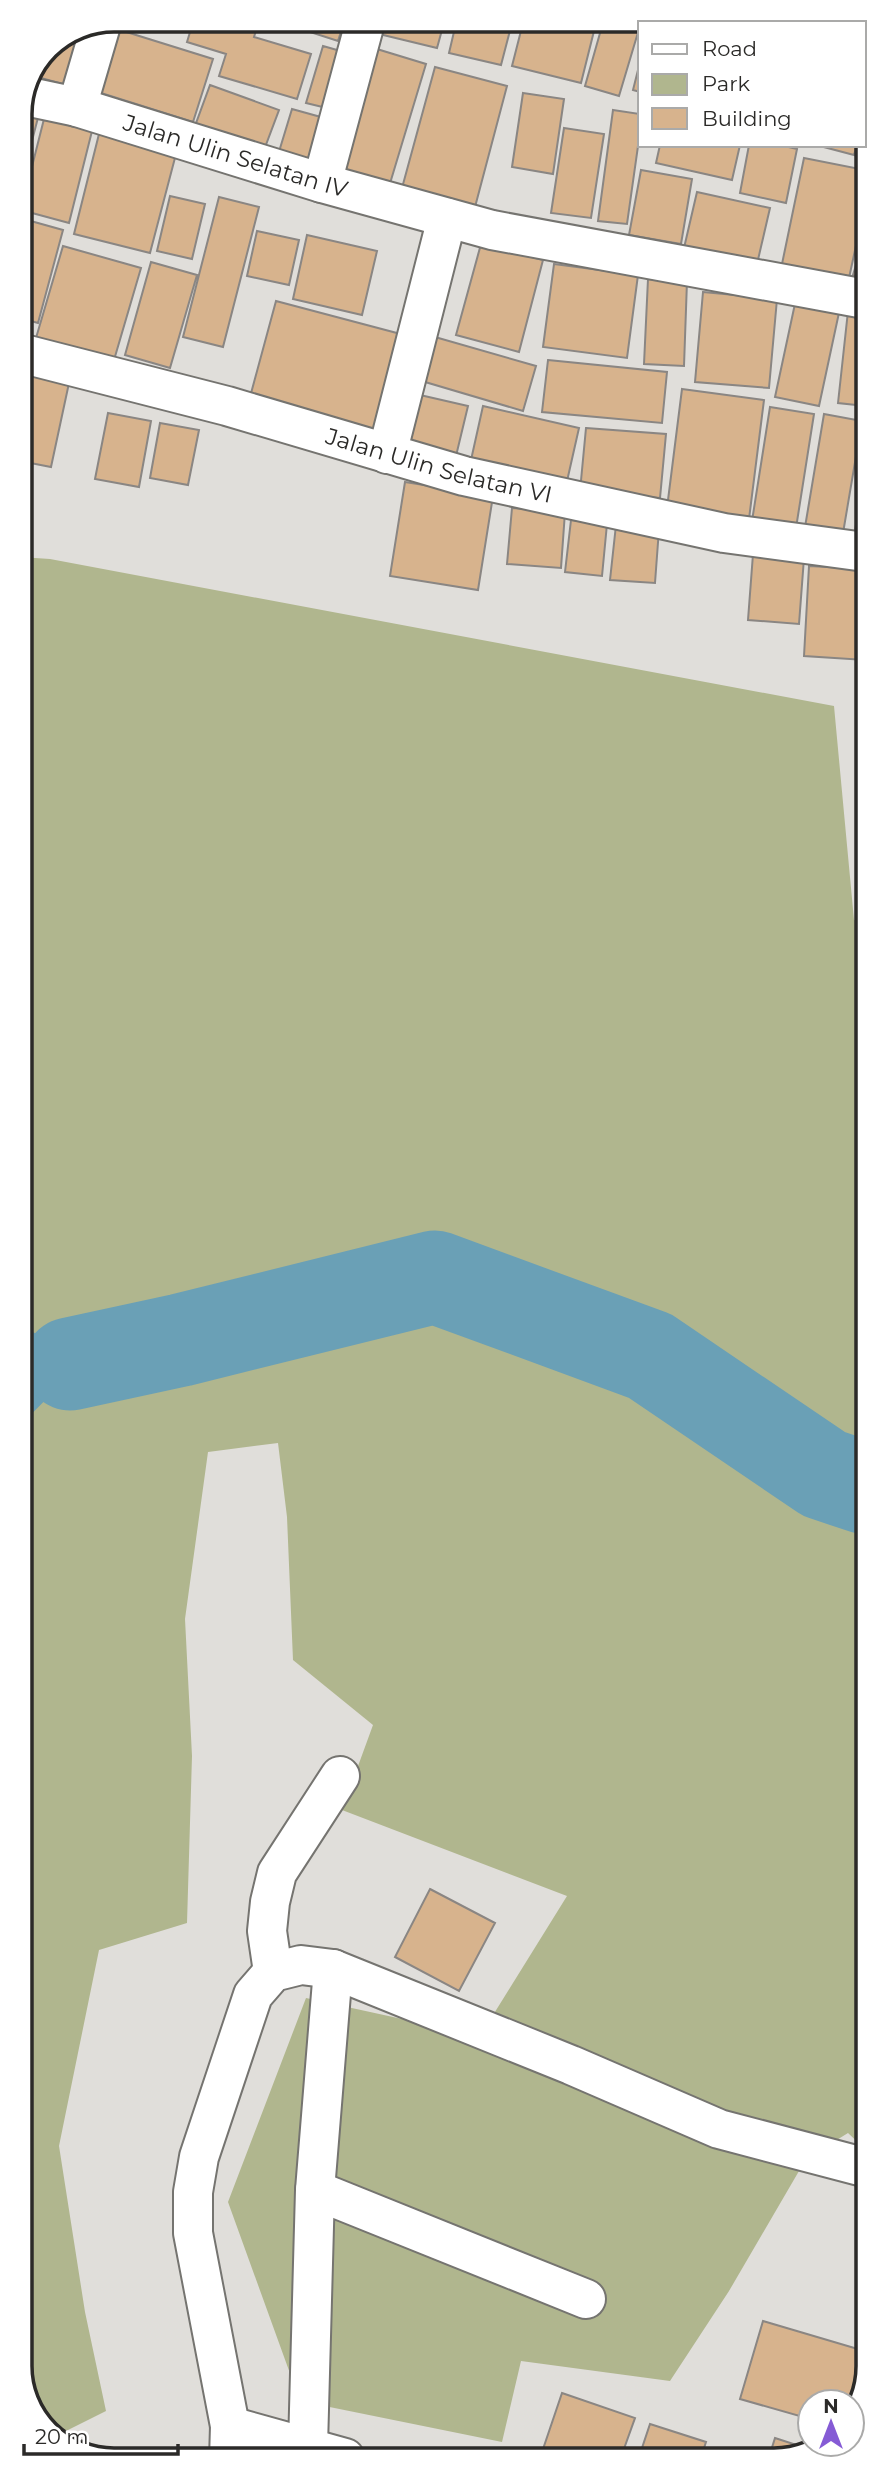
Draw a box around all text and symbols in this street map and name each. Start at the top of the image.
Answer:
legend [638,21,866,147]
text: Road [702,36,757,61]
text: Park [702,71,750,96]
text: Building [702,106,792,131]
street label: Jalan Ulin Selatan IV [119,108,352,204]
street label: Jalan Ulin Selatan VI [322,422,555,509]
north arrow [796,2388,866,2458]
text: N [823,2395,839,2418]
scale bar [24,2412,178,2456]
text: 20 m [35,2424,89,2449]

